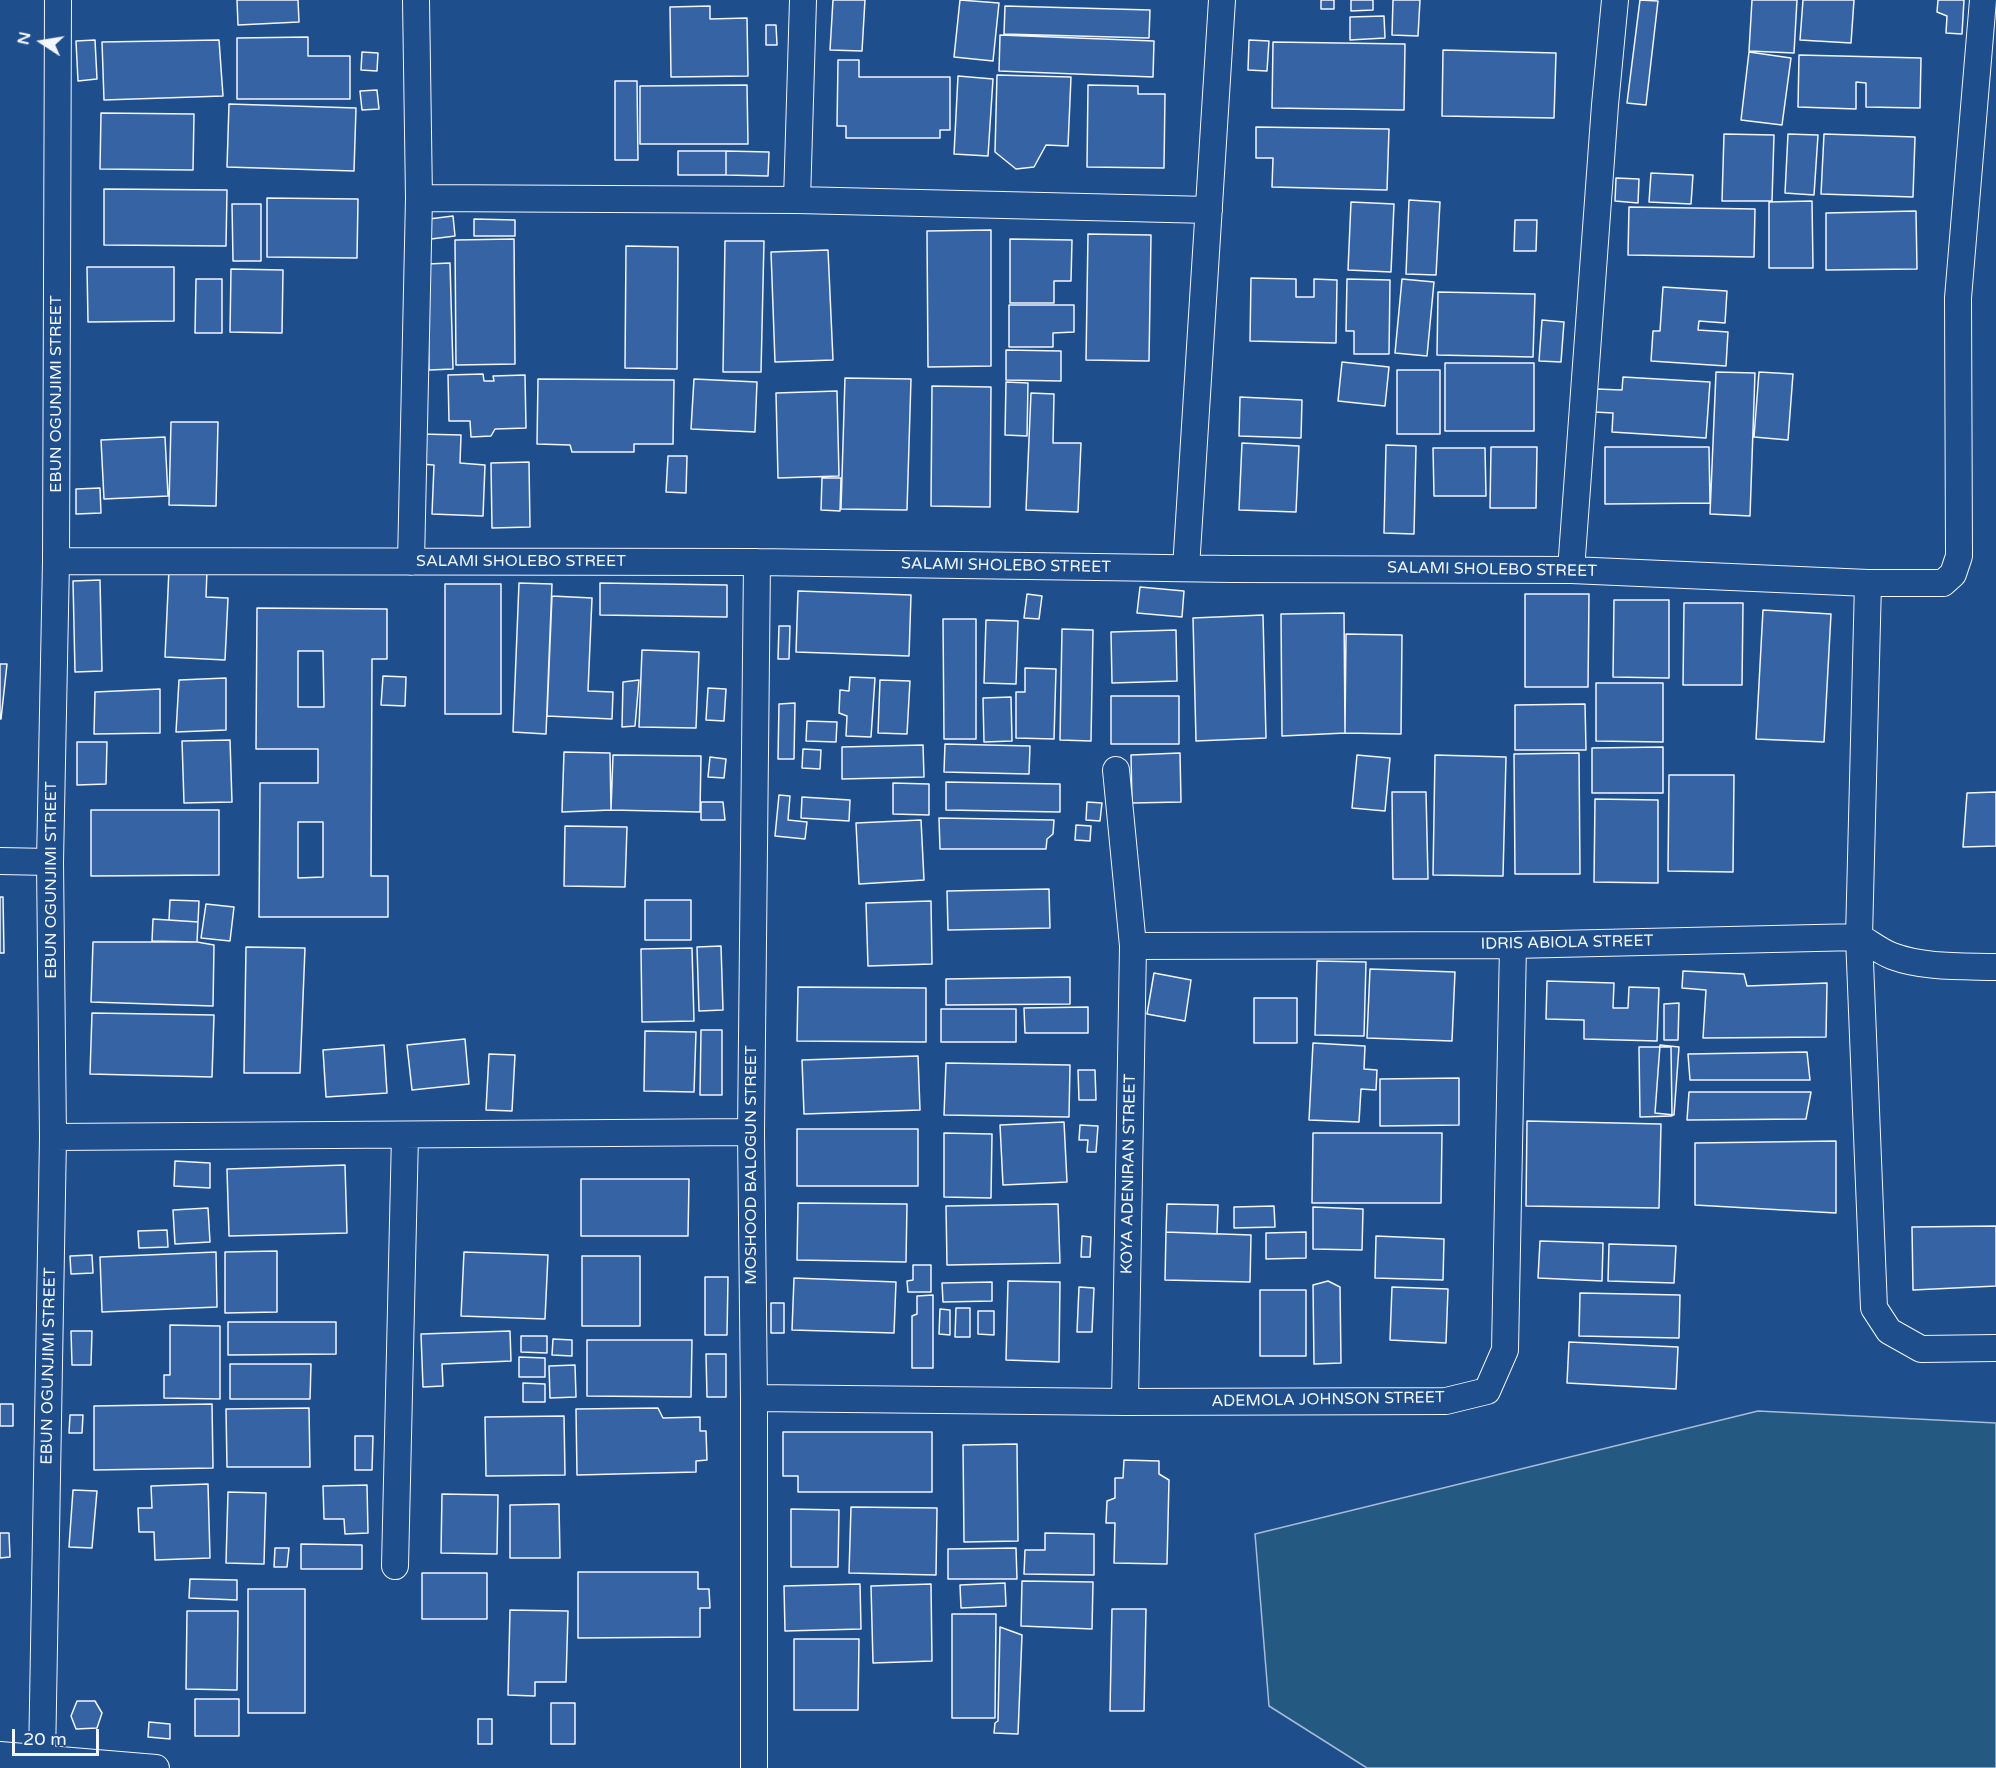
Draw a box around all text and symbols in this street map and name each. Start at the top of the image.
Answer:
north arrow [12,12,72,72]
text: N [13,30,36,47]
street label: EBUN OGUNJIMI STREET [47,295,67,493]
street label: SALAMI SHOLEBO STREET [416,552,626,572]
street label: SALAMI SHOLEBO STREET [901,555,1111,577]
street label: SALAMI SHOLEBO STREET [1387,559,1597,581]
street label: EBUN OGUNJIMI STREET [42,781,62,979]
street label: IDRIS ABIOLA STREET [1481,932,1653,954]
street label: MOSHOOD BALOGUN STREET [742,1045,762,1285]
street label: KOYA ADENIRAN STREET [1118,1074,1140,1274]
street label: EBUN OGUNJIMI STREET [38,1267,60,1465]
street label: ADEMOLA JOHNSON STREET [1211,1388,1445,1412]
scale bar [15,1717,102,1755]
text: 20 m [23,1728,67,1750]

